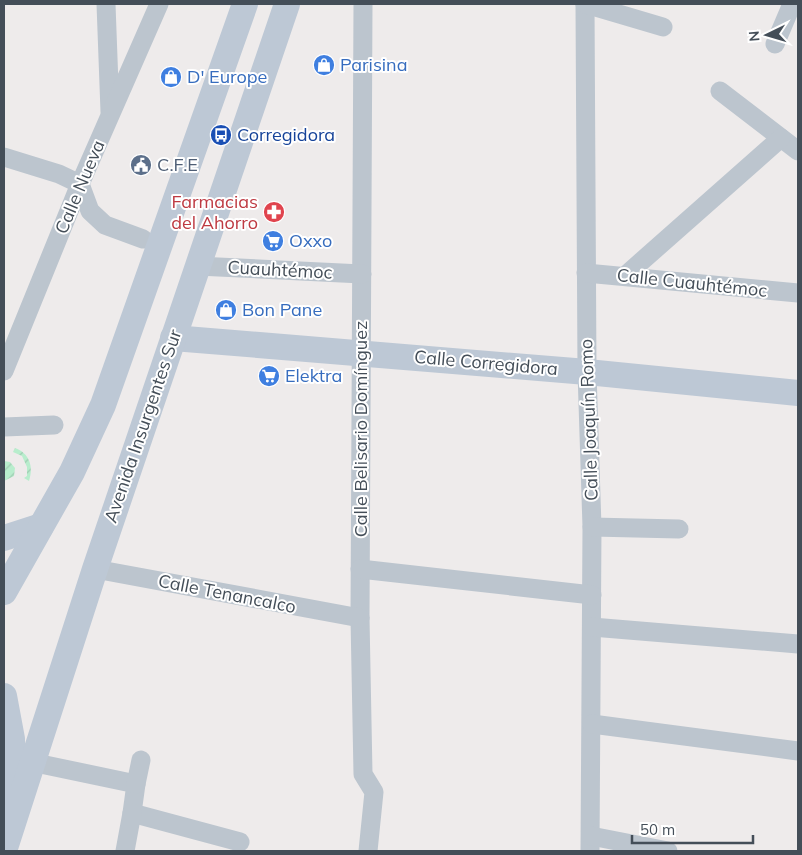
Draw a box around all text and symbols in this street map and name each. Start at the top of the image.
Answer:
north arrow [742,10,792,60]
text: N [745,30,763,42]
shop icon: Parisina [312,53,336,77]
place label: Parisina [340,53,407,76]
shop icon: D' Europe [159,65,183,89]
place label: D' Europe [187,65,267,88]
bus stop icon: Corregidora [209,123,233,147]
place label: Corregidora [237,123,335,146]
street label: Calle Nueva [50,136,110,237]
public building icon: C.F.E [129,153,153,177]
place label: C.F.E [157,153,198,176]
place label: Farmacias del Ahorro [171,190,258,234]
pharmacy icon: Farmacias del Ahorro [262,200,286,224]
supermarket icon: Oxxo [261,229,285,253]
place label: Oxxo [289,229,332,252]
street label: Cuauhtémoc [227,255,333,284]
street label: Calle Cuauhtémoc [616,263,768,302]
shop icon: Bon Pane [214,298,238,322]
place label: Bon Pane [242,298,322,321]
street label: Calle Belisario Domínguez [349,321,372,537]
street label: Avenida Insurgentes Sur [99,326,187,526]
street label: Calle Joaquín Romo [574,339,603,501]
street label: Calle Corregidora [413,345,559,380]
supermarket icon: Elektra [257,364,281,388]
place label: Elektra [285,364,342,387]
street label: Calle Tenancalco [156,569,298,618]
scale bar [632,812,753,844]
text: 50 m [640,820,675,839]

